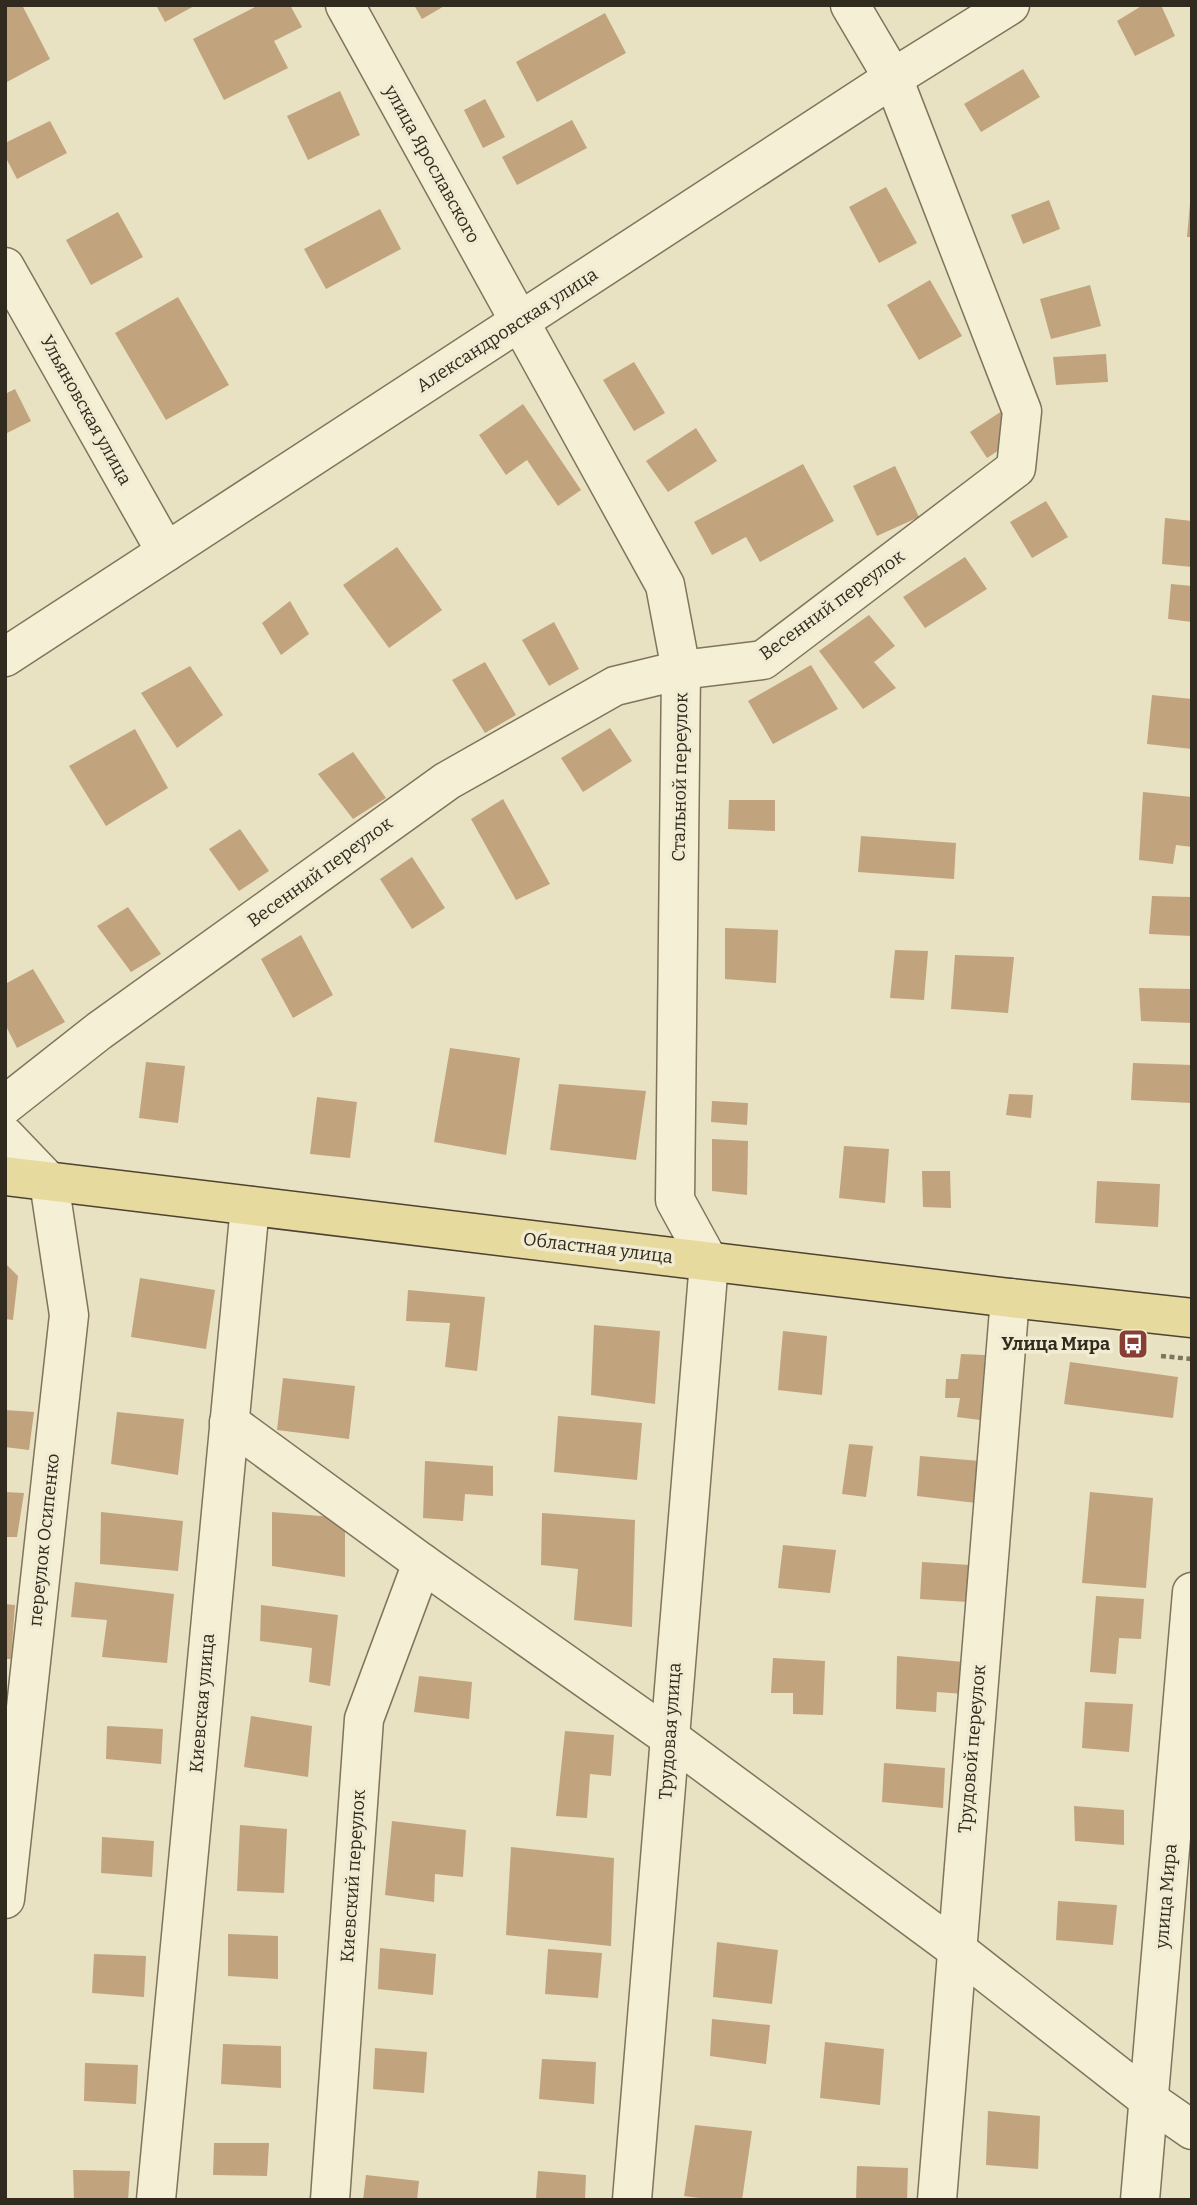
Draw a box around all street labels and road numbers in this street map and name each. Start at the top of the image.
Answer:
street label: улица Ярославского [379,80,485,247]
street label: Александровская улица [412,263,602,397]
street label: Ульяновская улица [36,331,136,489]
street label: Весенний переулок [755,545,909,665]
street label: Стальной переулок [668,692,692,862]
street label: Весенний переулок [243,812,397,932]
street label: Областная улица [522,1228,674,1268]
street label: переулок Осипенко [24,1452,64,1628]
street label: Киевская улица [185,1632,219,1774]
street label: Трудовая улица [654,1661,686,1800]
street label: Трудовой переулок [954,1663,990,1834]
street label: Киевский переулок [336,1788,370,1963]
street label: улица Мира [1150,1843,1182,1950]

